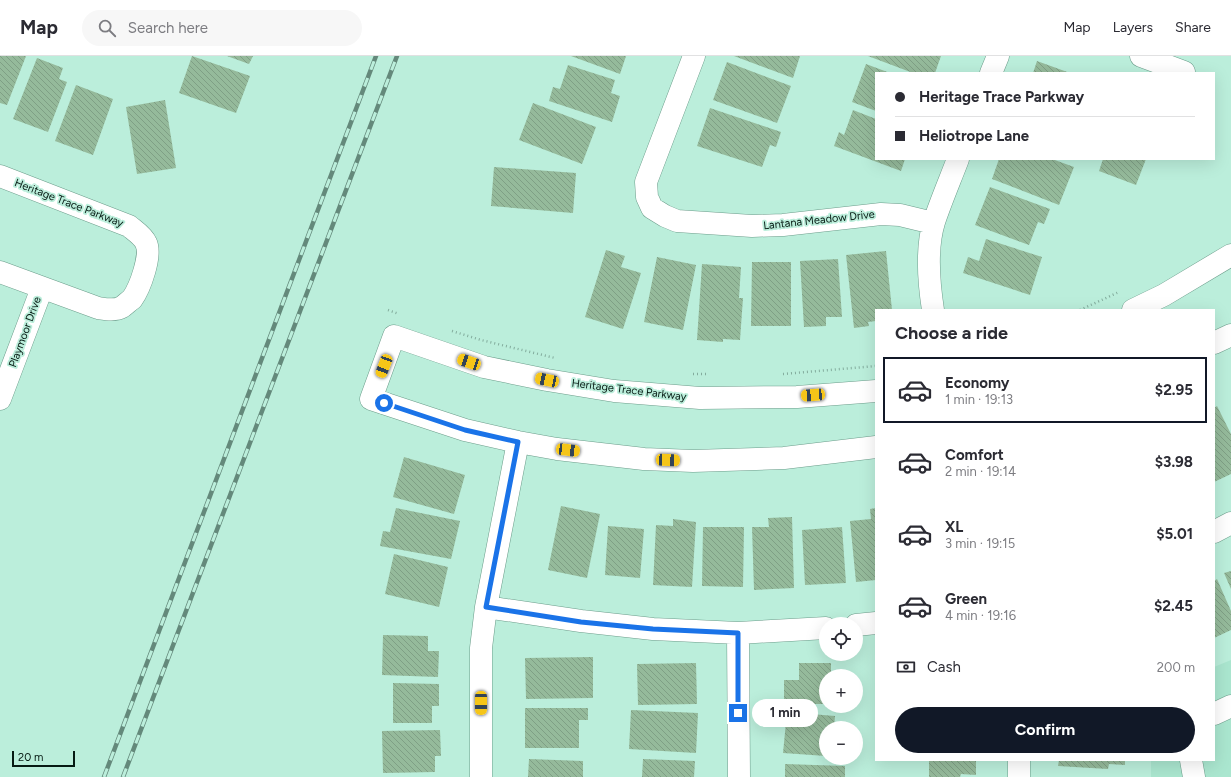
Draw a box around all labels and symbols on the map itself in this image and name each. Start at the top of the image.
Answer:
street label: Heritage Trace Parkway [13,176,126,230]
street label: Lantana Meadow Drive [763,208,875,232]
street label: Playmoor Drive [6,295,44,369]
car [456,352,482,372]
car [374,353,394,379]
car [534,372,560,388]
street label: Heritage Trace Parkway [571,376,687,404]
car [801,388,825,402]
route start [375,394,393,412]
car [555,443,581,457]
car [656,454,680,466]
car [475,691,487,715]
callout: 1 min [752,699,818,727]
route end [729,704,747,722]
scale bar [12,749,75,768]

